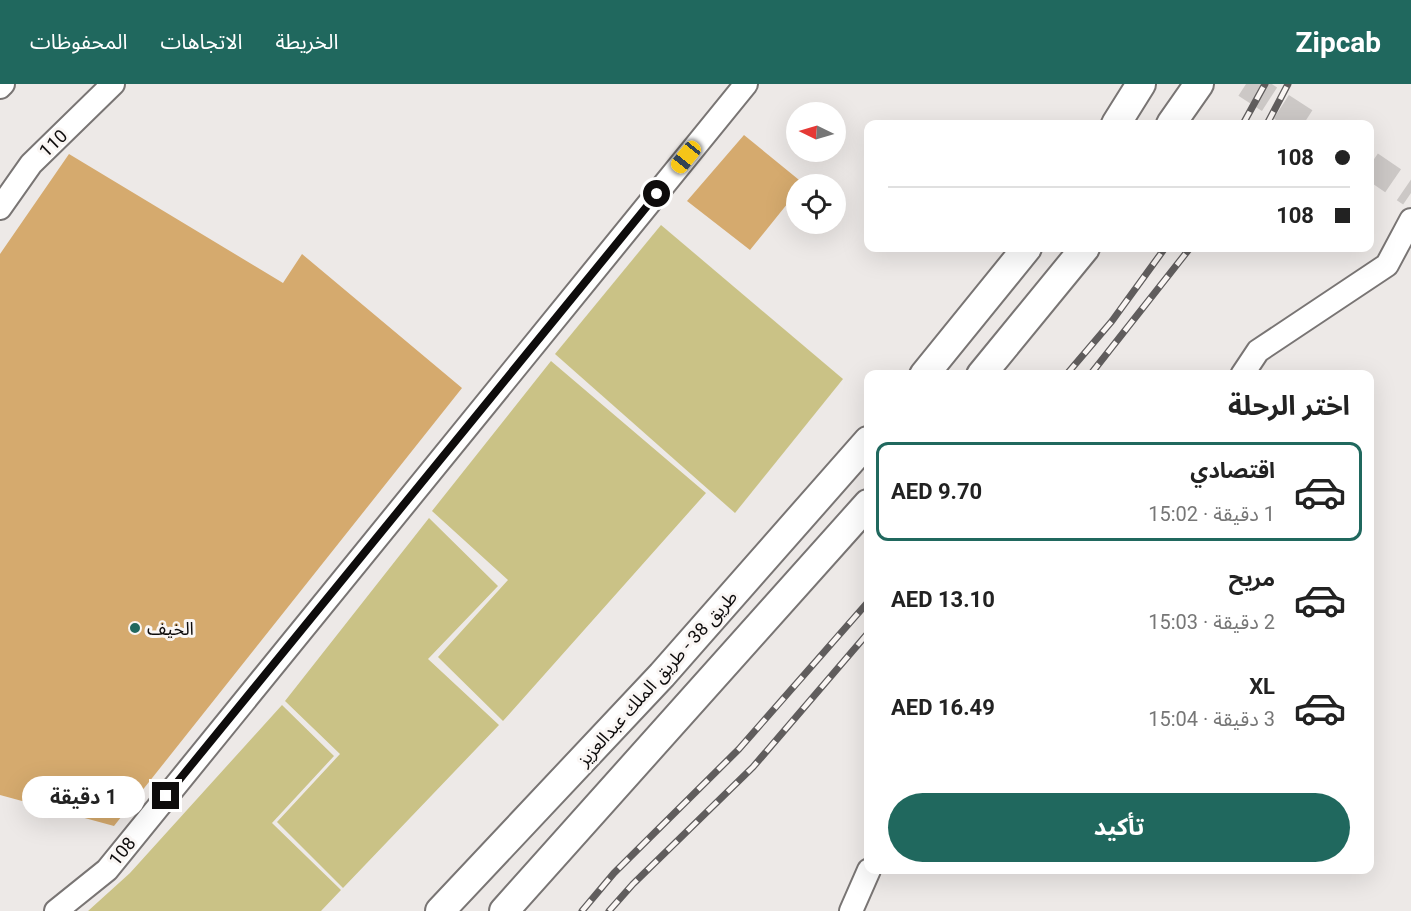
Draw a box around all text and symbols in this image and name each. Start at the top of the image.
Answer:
text: Zipcab [1296,26,1381,59]
text: المحفوظات [30,30,127,54]
text: الاتجاهات [160,30,242,54]
text: الخريطة [275,30,338,54]
north arrow [786,102,846,162]
map controls [786,102,846,234]
street label: 110 [35,125,71,161]
car [668,137,704,177]
text: 108 [1276,145,1314,170]
button: locate [786,174,846,234]
route start [643,180,670,207]
text: 108 [1276,203,1314,228]
text: اختر الرحلة [1228,390,1350,422]
text: اقتصادي [1190,458,1275,483]
icon: car [1293,465,1347,519]
text: AED 9.70 [891,479,982,504]
text: 1 دقيقة · 15:02 [1148,502,1275,526]
text: مريح [1229,566,1275,591]
icon: car [1293,573,1347,627]
street label: طريق 38 - طريق الملك عبدالعزيز [572,586,742,771]
text: AED 13.10 [891,587,995,612]
text: 2 دقيقة · 15:03 [1148,610,1275,634]
place label: الخيف [147,618,194,639]
marker: الخيف [128,621,142,635]
text: XL [1249,674,1275,699]
icon: car [1293,681,1347,735]
text: AED 16.49 [891,695,995,720]
text: 3 دقيقة · 15:04 [1148,707,1275,731]
callout: 1 دقيقة [22,775,145,817]
route end [152,782,179,809]
text: 1 دقيقة [50,785,117,809]
button: تأكيد [888,793,1350,862]
street label: 108 [104,833,140,869]

